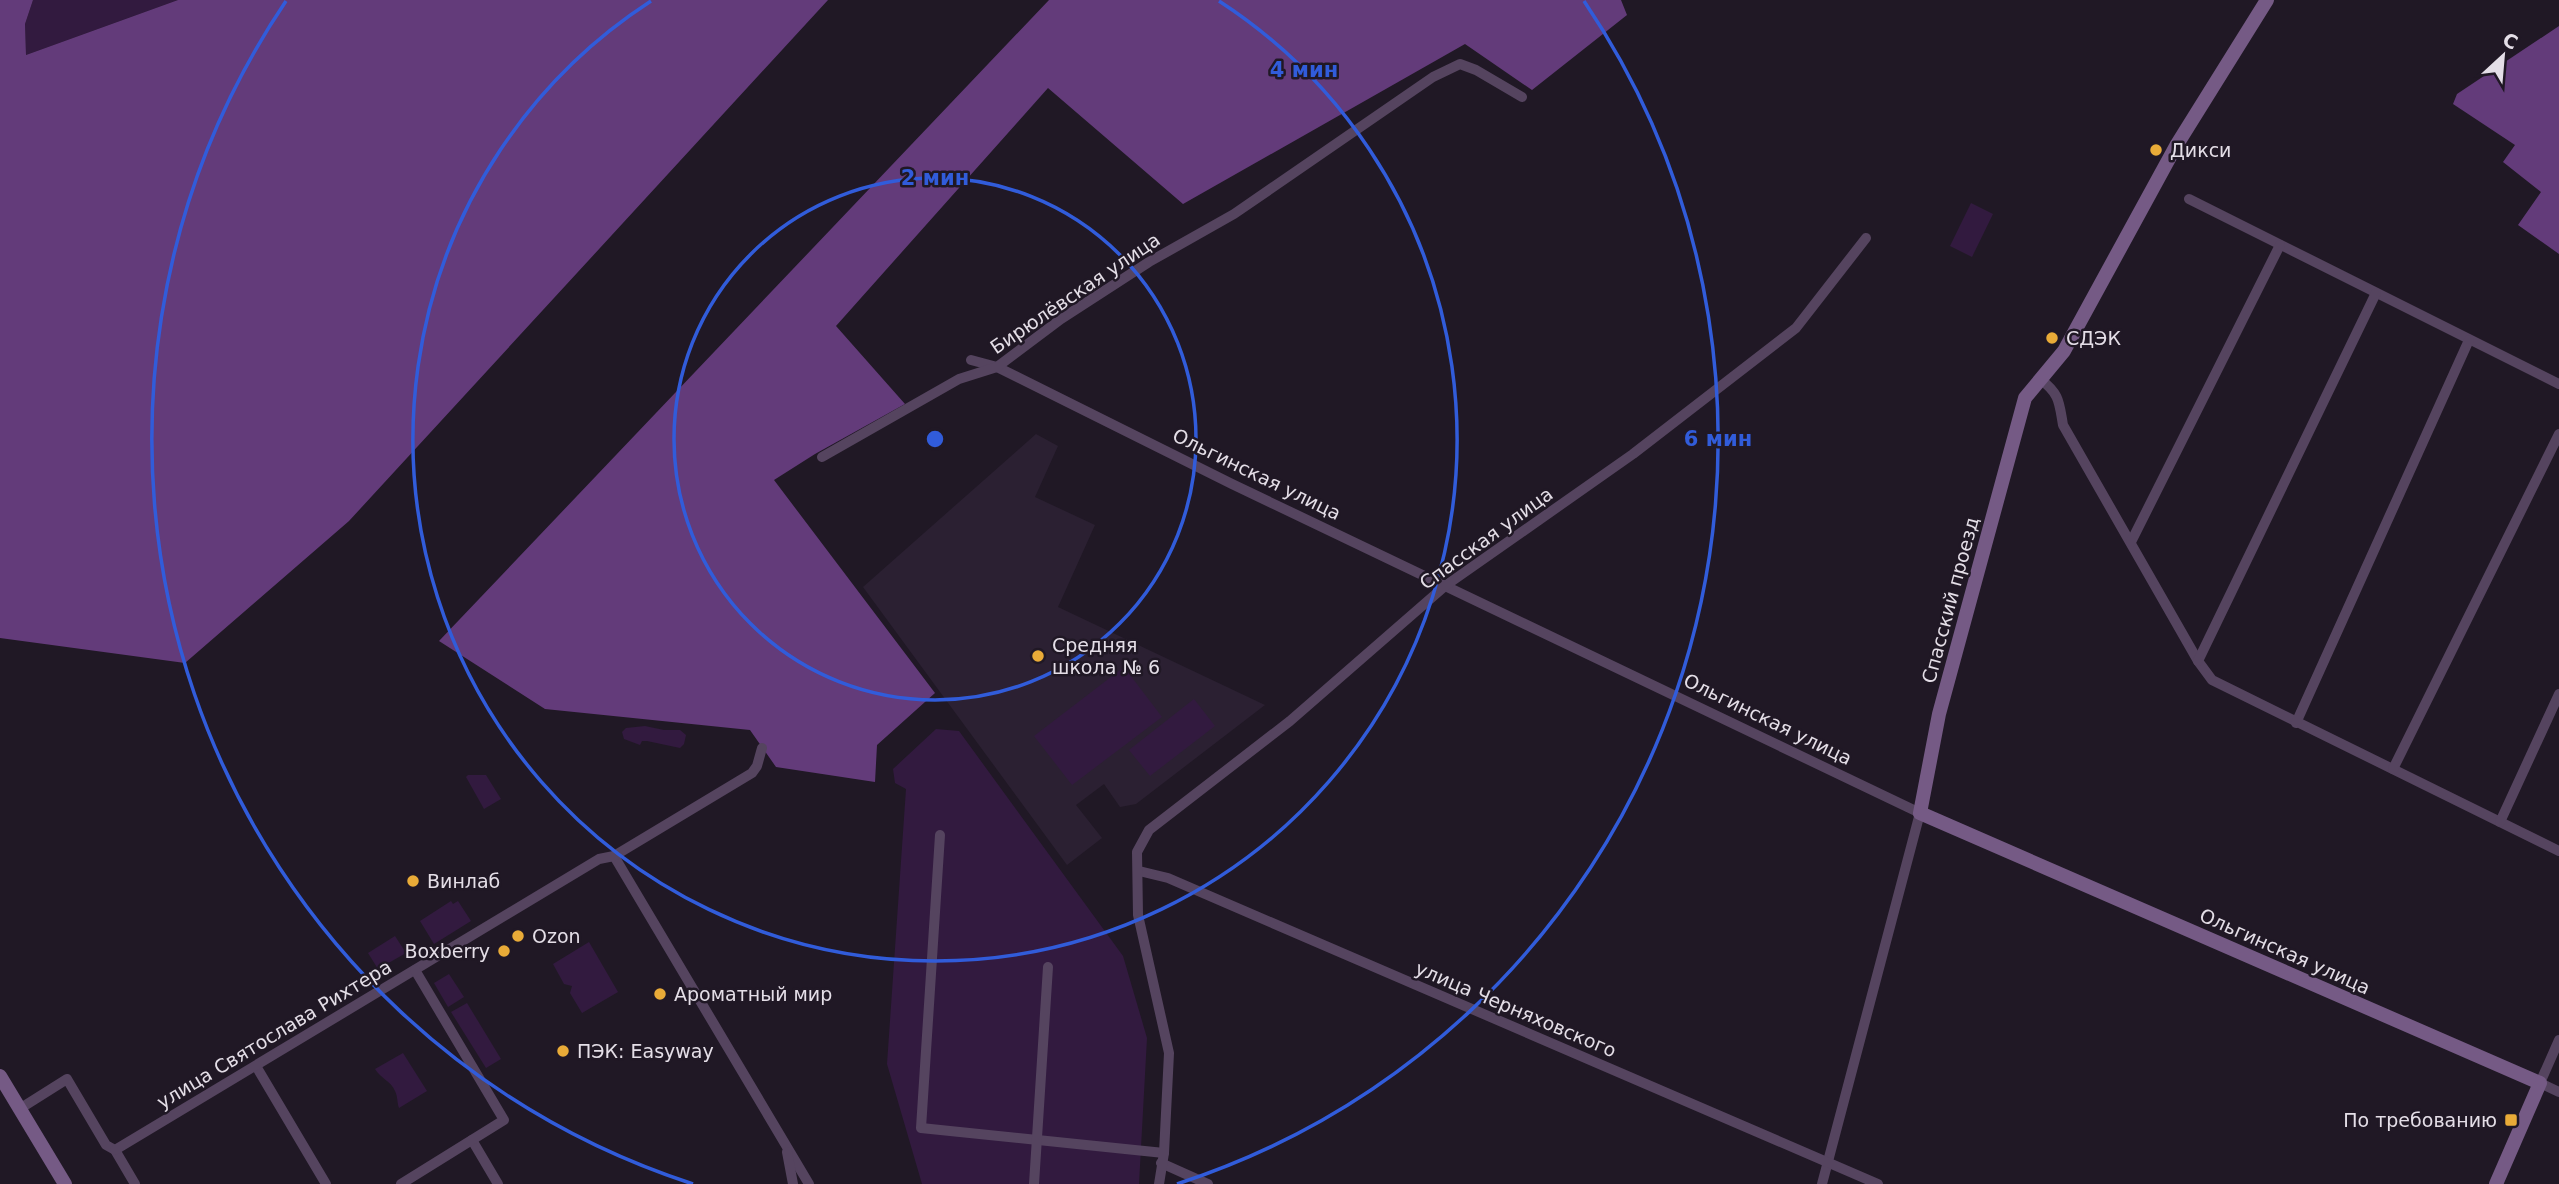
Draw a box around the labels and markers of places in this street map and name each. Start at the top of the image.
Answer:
place label: Дикси [2170,139,2231,161]
marker: Дикси [2148,142,2164,158]
place label: СДЭК [2066,327,2121,349]
marker: СДЭК [2044,330,2060,346]
centre of rings [923,427,947,451]
place label: Средняя школа № 6 [1052,634,1160,678]
marker: Средняя школа № 6 [1030,648,1046,664]
place label: Винлаб [427,870,500,892]
marker: Винлаб [405,873,421,889]
place label: Ozon [532,925,581,947]
marker: Ozon [510,928,526,944]
place label: Boxberry [404,940,490,962]
marker: Boxberry [496,943,512,959]
place label: Ароматный мир [674,983,832,1005]
marker: Ароматный мир [652,986,668,1002]
place label: ПЭК: Easyway [577,1040,714,1062]
marker: ПЭК: Easyway [555,1043,571,1059]
place label: По требованию [2343,1109,2497,1131]
marker: По требованию [2503,1112,2519,1128]

